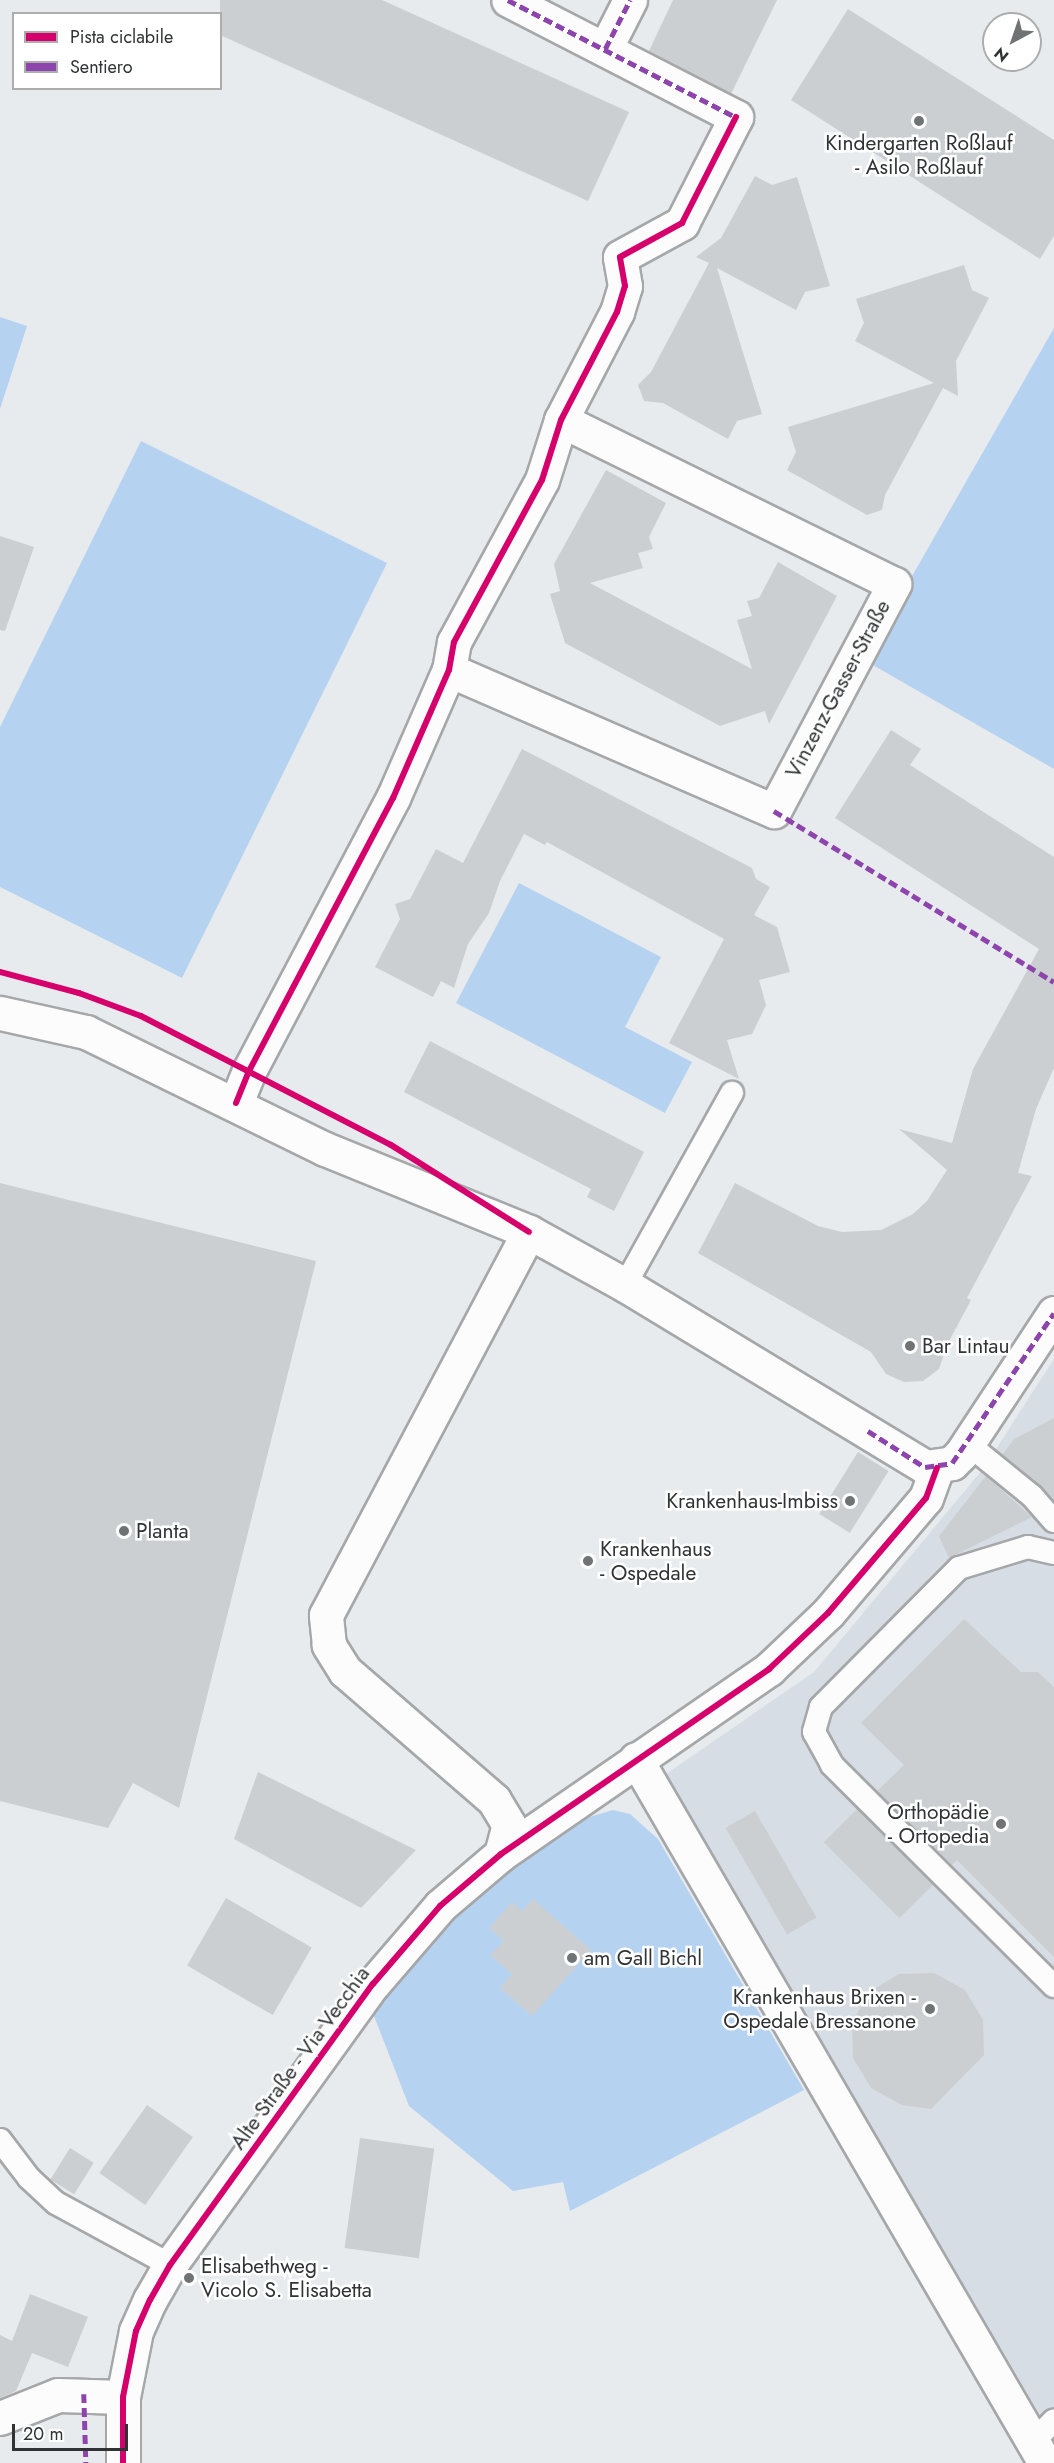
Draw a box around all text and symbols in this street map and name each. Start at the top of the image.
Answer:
legend [12,12,222,90]
north arrow [982,12,1042,72]
text: Pista ciclabile [70,24,173,50]
text: N [989,42,1014,68]
text: Sentiero [70,54,133,80]
marker: Kindergarten Roßlauf - Asilo Roßlauf [912,114,926,128]
place label: Kindergarten Roßlauf - Asilo Roßlauf [825,130,1013,180]
street label: Vinzenz-Gasser-Straße [780,596,896,782]
place label: Bar Lintau [922,1333,1009,1359]
marker: Bar Lintau [903,1339,917,1353]
place label: Krankenhaus-Imbiss [666,1488,838,1514]
marker: Krankenhaus-Imbiss [843,1494,857,1508]
place label: Planta [136,1518,189,1544]
marker: Planta [117,1524,131,1538]
place label: Krankenhaus - Ospedale [600,1536,712,1586]
marker: Krankenhaus - Ospedale [581,1554,595,1568]
place label: Orthopädie - Ortopedia [887,1799,989,1849]
marker: Orthopädie - Ortopedia [994,1817,1008,1831]
place label: am Gall Bichl [584,1945,702,1971]
marker: am Gall Bichl [565,1951,579,1965]
street label: Alte Straße - Via Vecchia [225,1962,375,2154]
place label: Krankenhaus Brixen - Ospedale Bressanone [723,1984,916,2034]
marker: Krankenhaus Brixen - Ospedale Bressanone [921,2000,939,2018]
place label: Elisabethweg - Vicolo S. Elisabetta [201,2253,372,2303]
marker: Elisabethweg - Vicolo S. Elisabetta [182,2271,196,2285]
scale bar [15,2412,130,2450]
text: 20 m [23,2421,63,2447]

